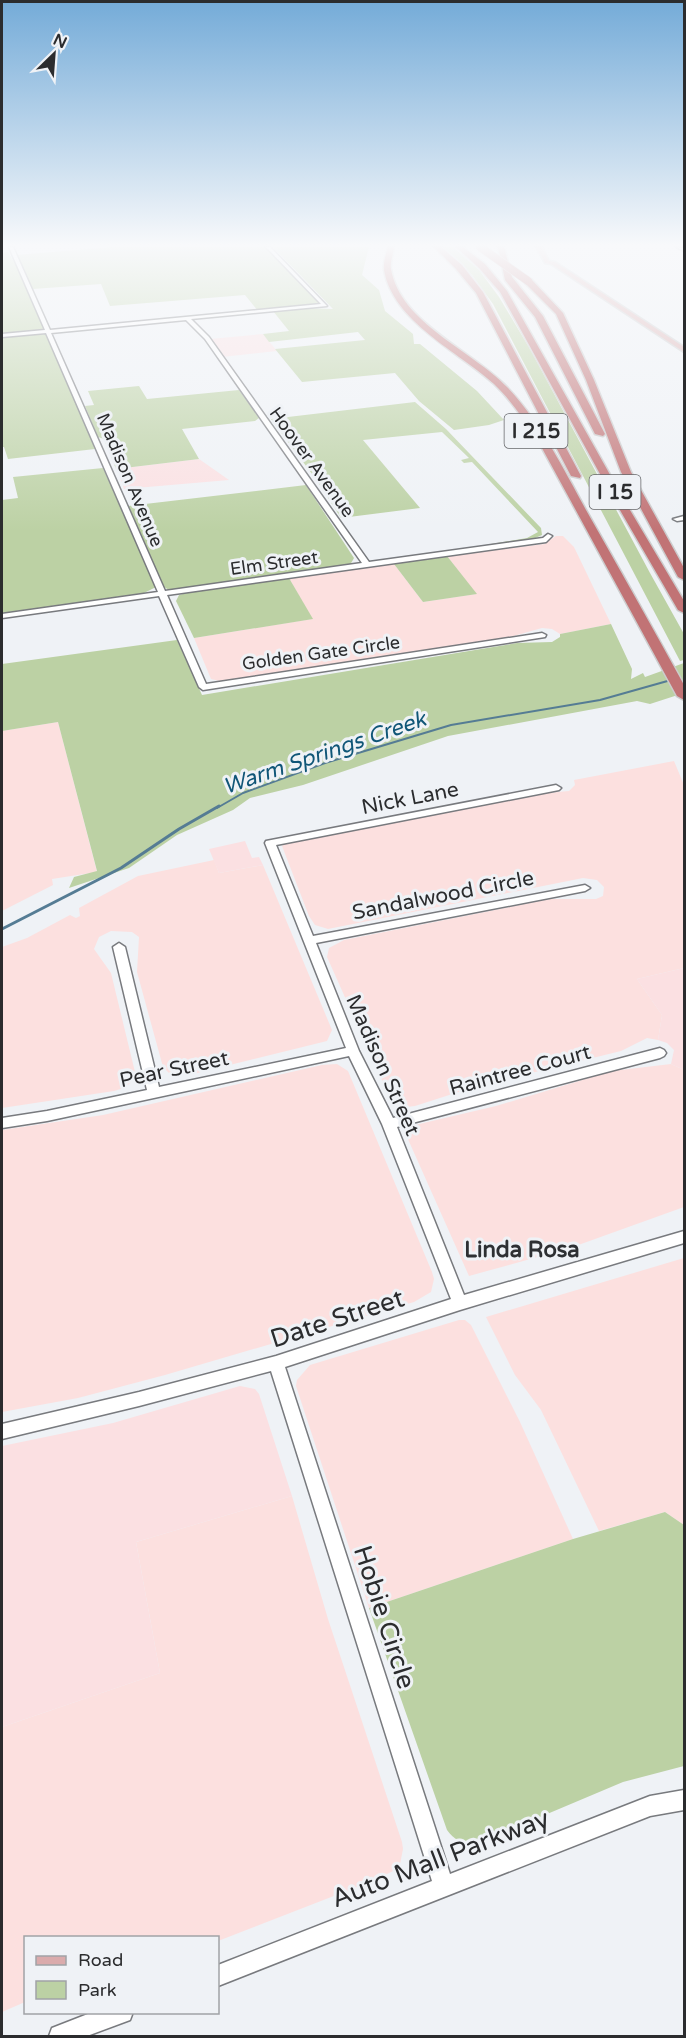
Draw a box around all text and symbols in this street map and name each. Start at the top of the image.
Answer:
north arrow [24,24,84,84]
text: N [50,30,70,53]
street label: Hoover Avenue [265,403,359,521]
street label: Madison Avenue [92,410,168,550]
road number: I 215 [504,414,568,448]
road number: I 15 [590,475,640,509]
street label: Elm Street [229,546,320,580]
street label: Golden Gate Circle [241,631,401,675]
water label: Warm Springs Creek [219,705,431,800]
street label: Nick Lane [359,777,461,820]
street label: Sandalwood Circle [350,866,536,925]
street label: Madison Street [340,991,425,1140]
street label: Raintree Court [447,1040,594,1101]
street label: Pear Street [117,1046,231,1093]
district label: Linda Rosa [464,1237,580,1263]
street label: Date Street [266,1282,408,1355]
street label: Hobie Circle [347,1542,422,1693]
street label: Auto Mall Parkway [327,1803,554,1914]
legend [24,1936,219,2014]
text: Road [78,1949,123,1971]
text: Park [78,1979,117,2001]

